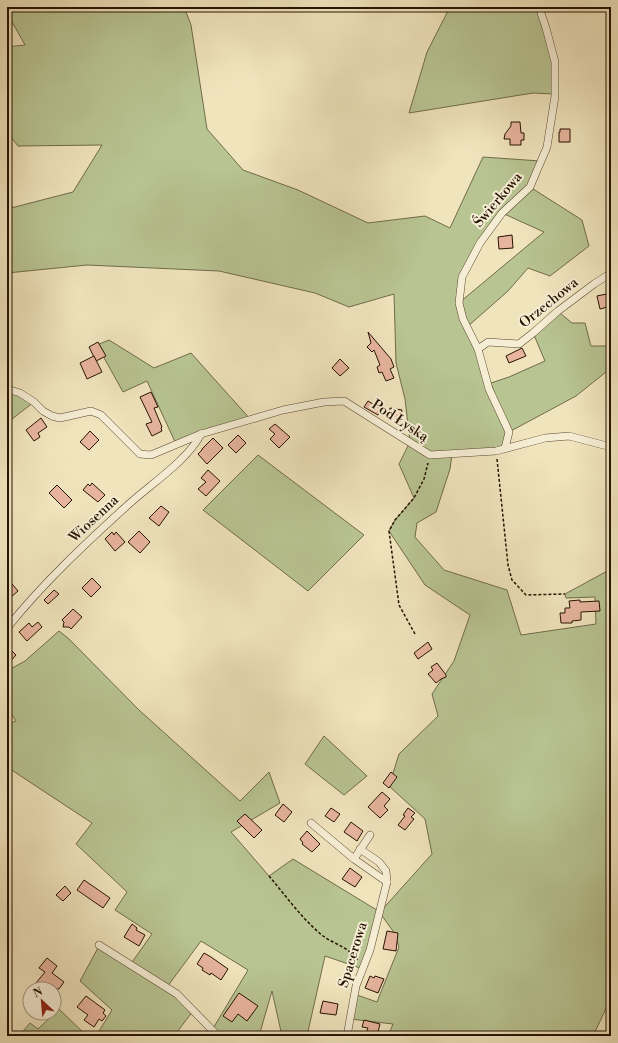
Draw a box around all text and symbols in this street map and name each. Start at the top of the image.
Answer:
street label: Świerkowa [468,167,527,231]
street label: Orzechowa [516,273,583,332]
street label: Pod Łyską [368,396,433,447]
street label: Wiosenna [65,491,123,547]
street label: Spacerowa [334,919,372,990]
north arrow [22,981,62,1021]
text: N [31,985,45,1001]

